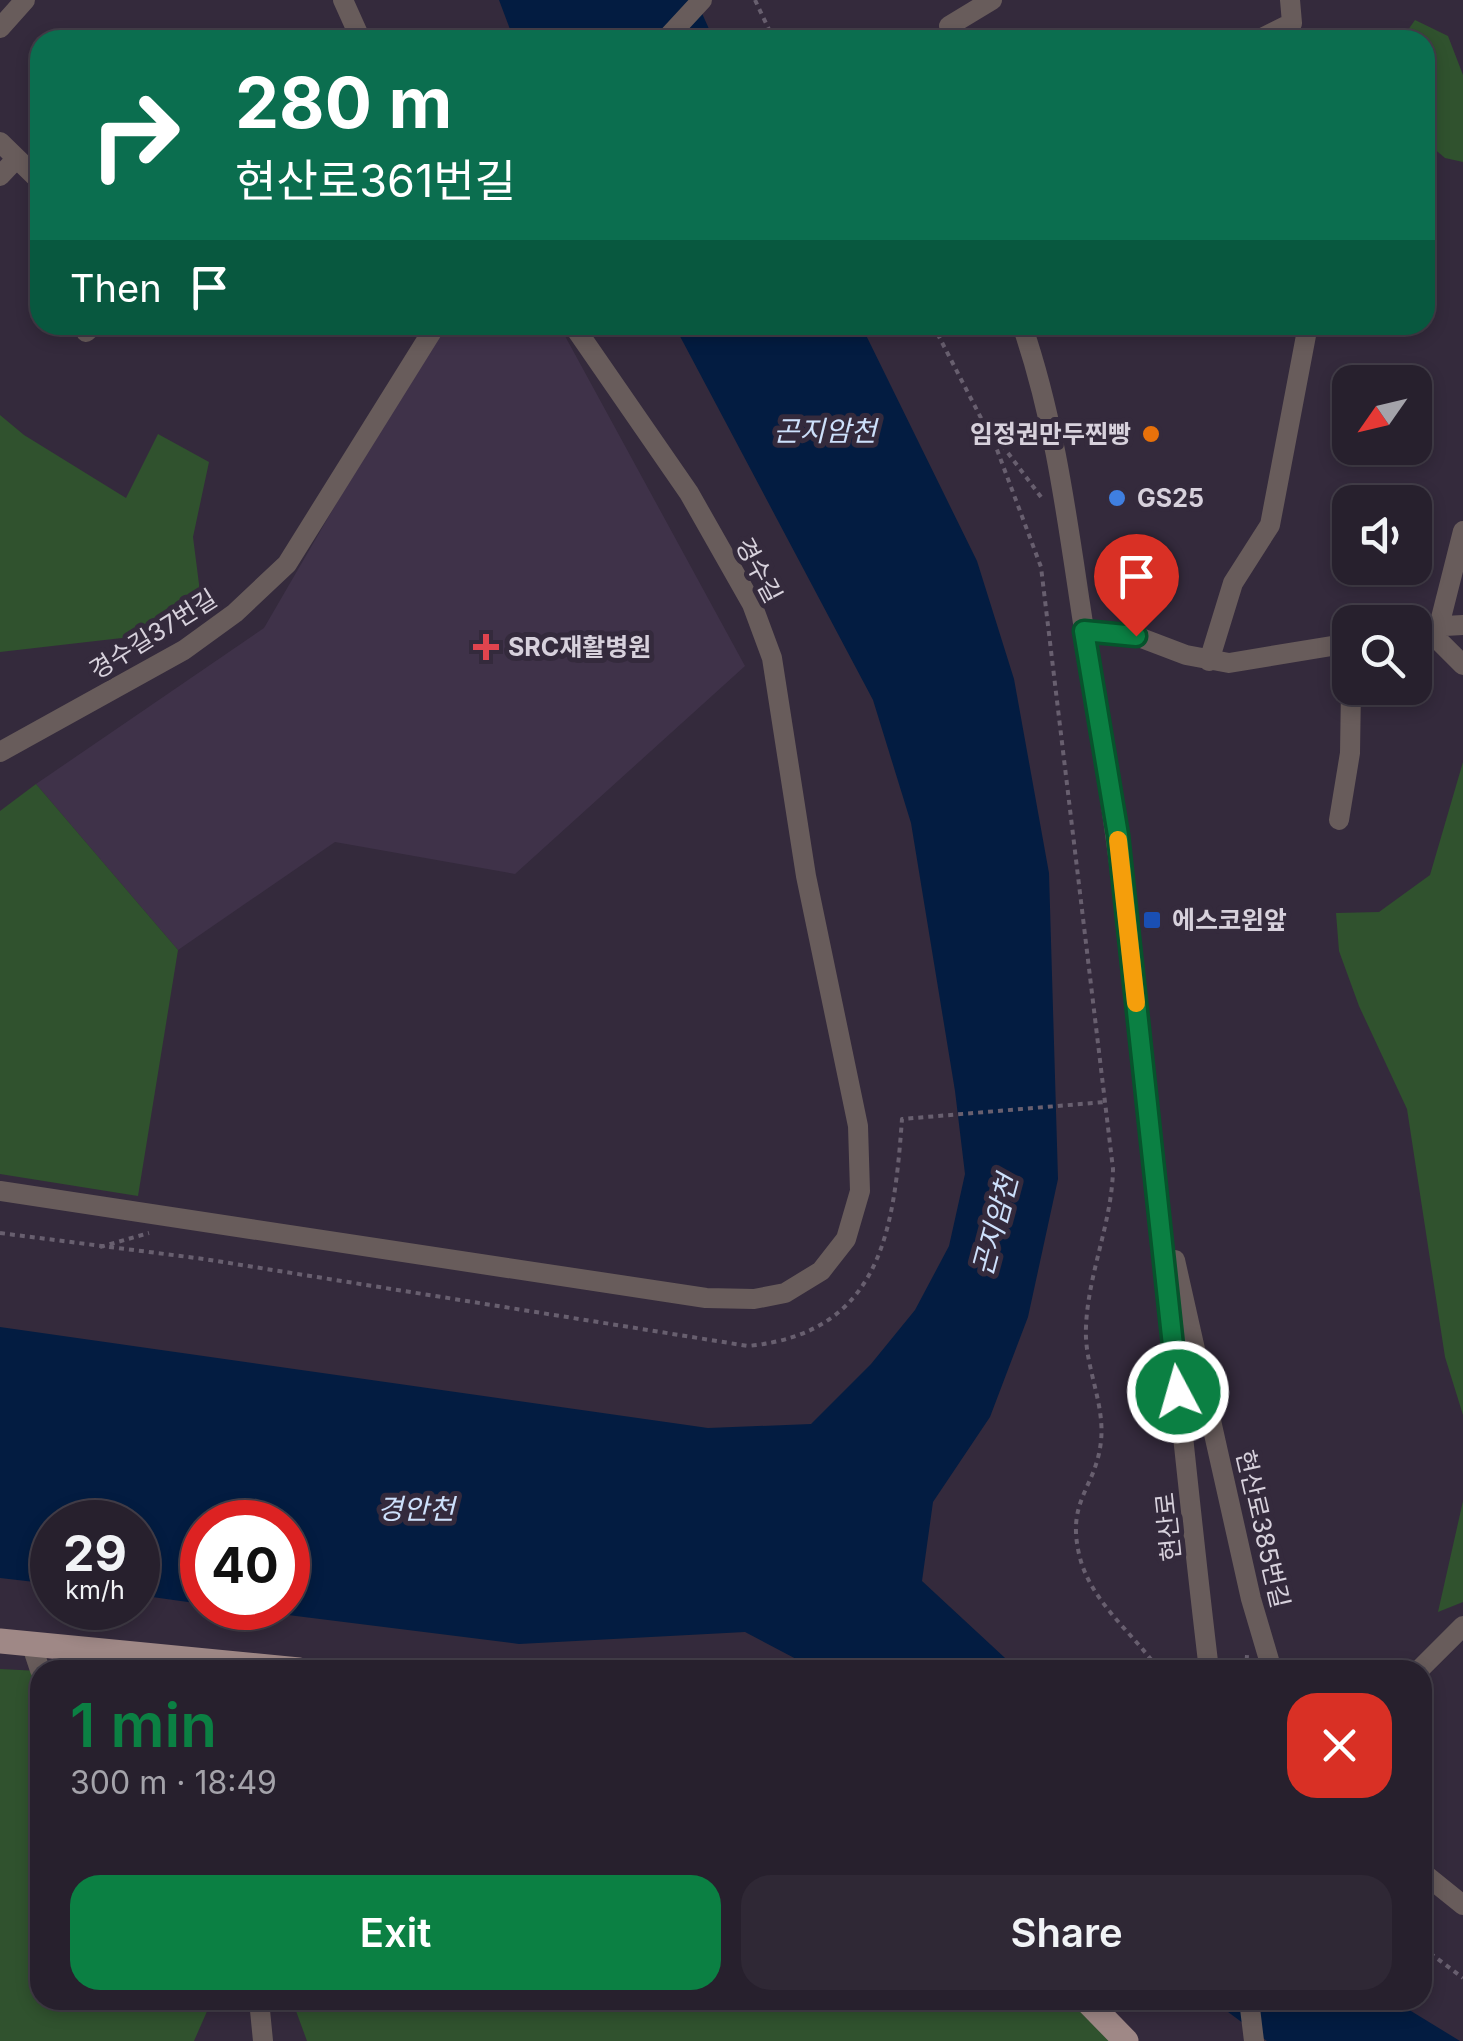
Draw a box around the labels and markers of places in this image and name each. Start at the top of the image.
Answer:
place label: 임정권만두찐빵 [970,419,1131,449]
marker: 임정권만두찐빵 [1140,423,1162,445]
place label: GS25 [1137,483,1204,513]
marker: GS25 [1106,487,1128,509]
pin [1094,534,1179,637]
place label: SRC재활병원 [508,632,651,662]
marker: SRC재활병원 [473,634,499,660]
place label: 에스코윈앞 [1172,905,1287,935]
marker: 에스코윈앞 [1141,909,1163,931]

